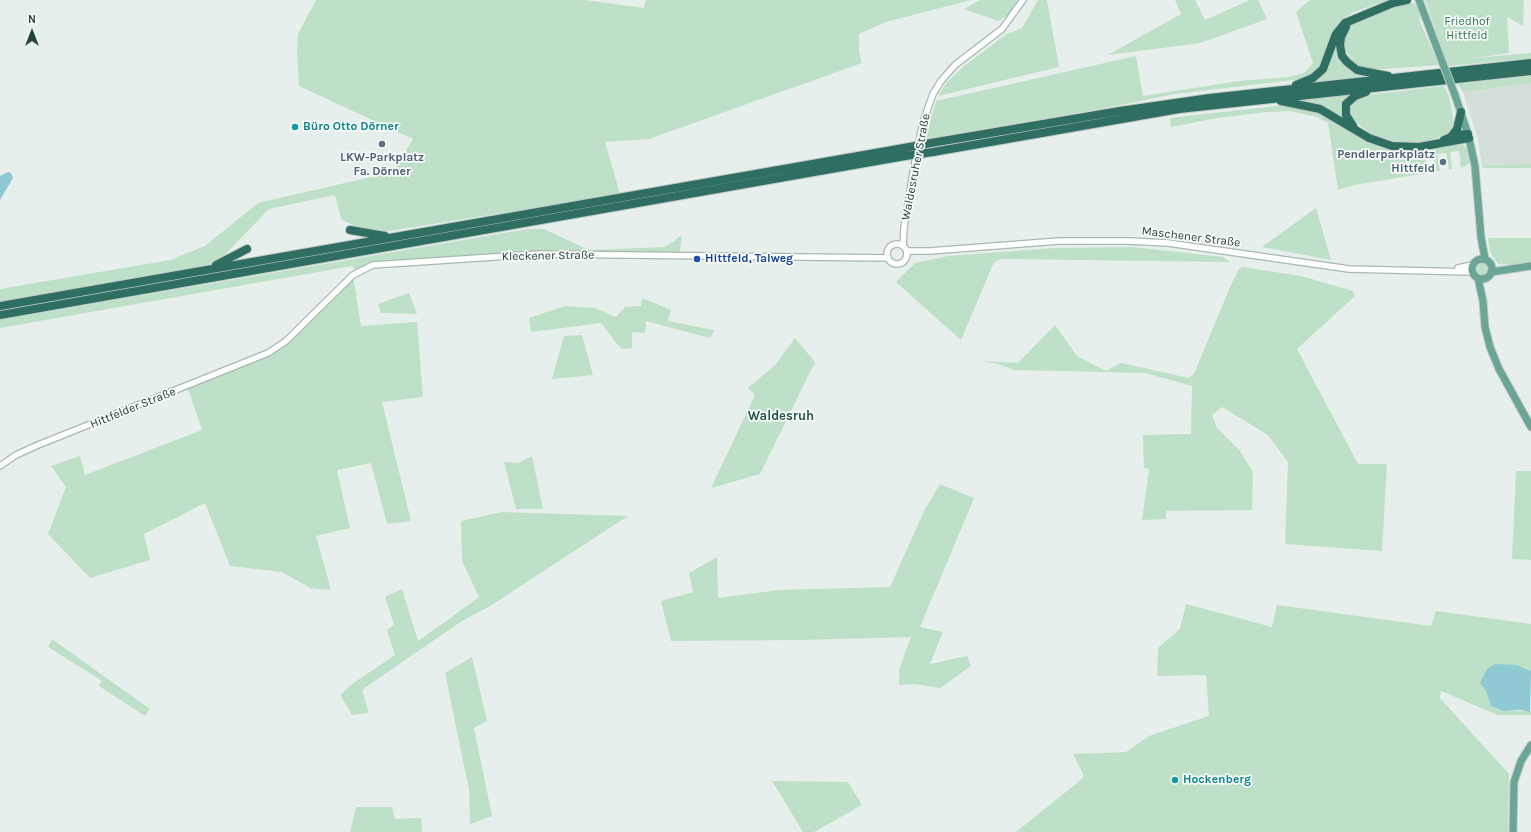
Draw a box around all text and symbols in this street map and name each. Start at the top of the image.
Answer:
north arrow [12,12,52,52]
text: N [28,13,36,26]
park label: Friedhof Hittfeld [1444,15,1490,43]
street label: Waldesruher Straße [899,112,933,222]
place label: Büro Otto Dörner [303,120,399,134]
marker: Büro Otto Dörner [290,122,300,132]
marker: LKW-Parkplatz Fa. Dörner [377,139,387,149]
place label: Pendlerparkplatz Hittfeld [1337,148,1435,176]
place label: LKW-Parkplatz Fa. Dörner [340,151,424,179]
marker: Pendlerparkplatz Hittfeld [1438,157,1448,167]
street label: Maschener Straße [1141,224,1241,250]
street label: Kleckener Straße [502,248,594,264]
place label: Hittfeld, Talweg [705,252,793,266]
marker: Hittfeld, Talweg [692,254,702,264]
street label: Hittfelder Straße [88,384,178,432]
district label: Waldesruh [748,408,814,424]
place label: Hockenberg [1183,773,1251,787]
marker: Hockenberg [1170,775,1180,785]

